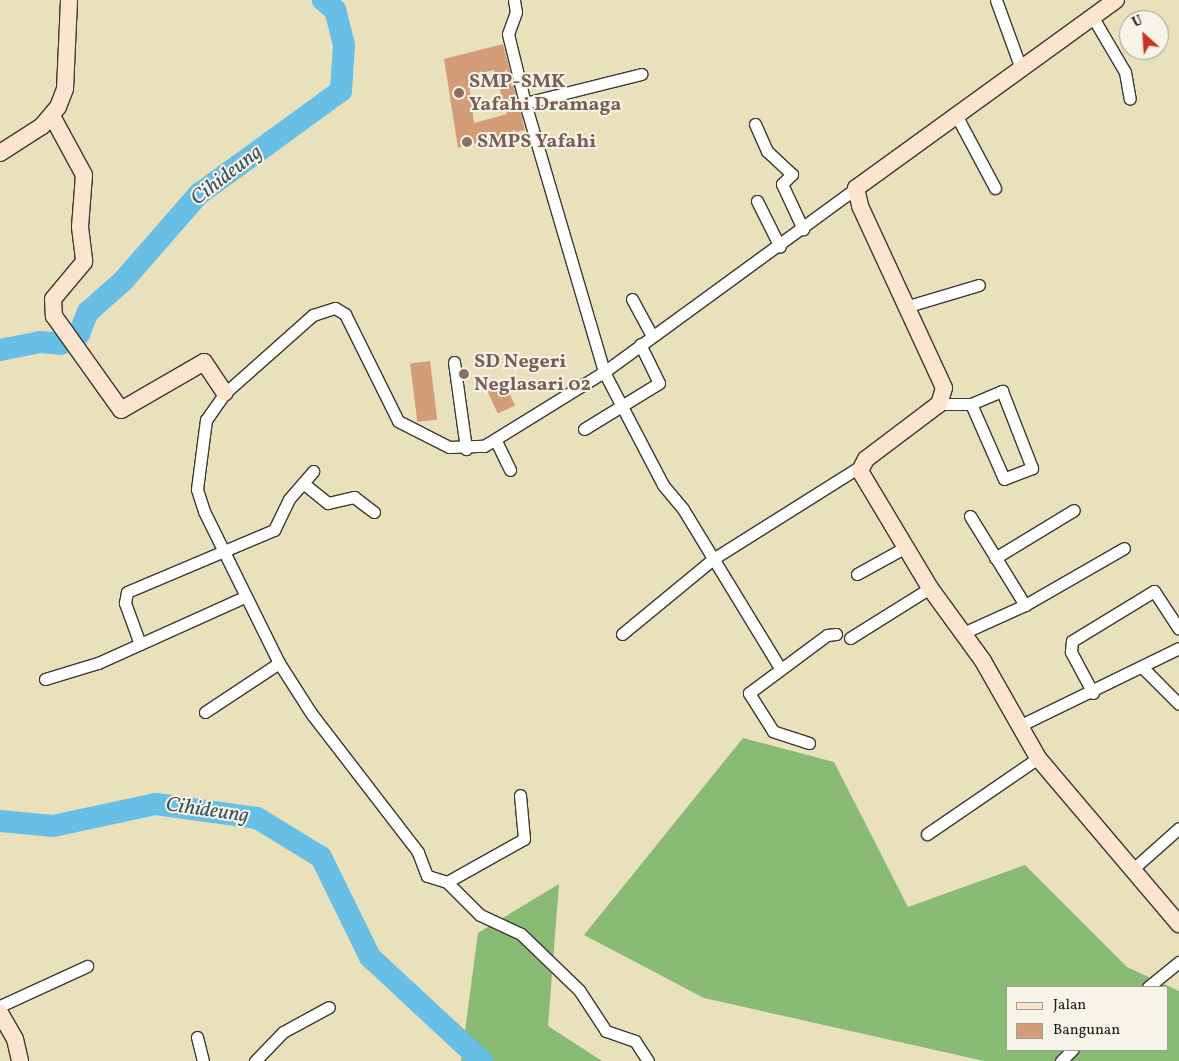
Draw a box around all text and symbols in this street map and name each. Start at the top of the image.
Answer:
north arrow [1119,10,1169,60]
text: U [1129,11,1146,33]
place label: SMP-SMK Yafahi Dramaga [469,70,621,117]
marker: SMP-SMK Yafahi Dramaga [453,87,465,99]
place label: SMPS Yafahi [477,130,597,154]
marker: SMPS Yafahi [461,136,473,148]
water label: Cihideung [186,140,268,212]
place label: SD Negeri Neglasari 02 [474,350,591,397]
marker: SD Negeri Neglasari 02 [458,368,470,380]
water label: Cihideung [164,793,250,829]
legend [1006,986,1169,1051]
text: Jalan [1053,995,1086,1016]
text: Bangunan [1053,1020,1120,1041]

